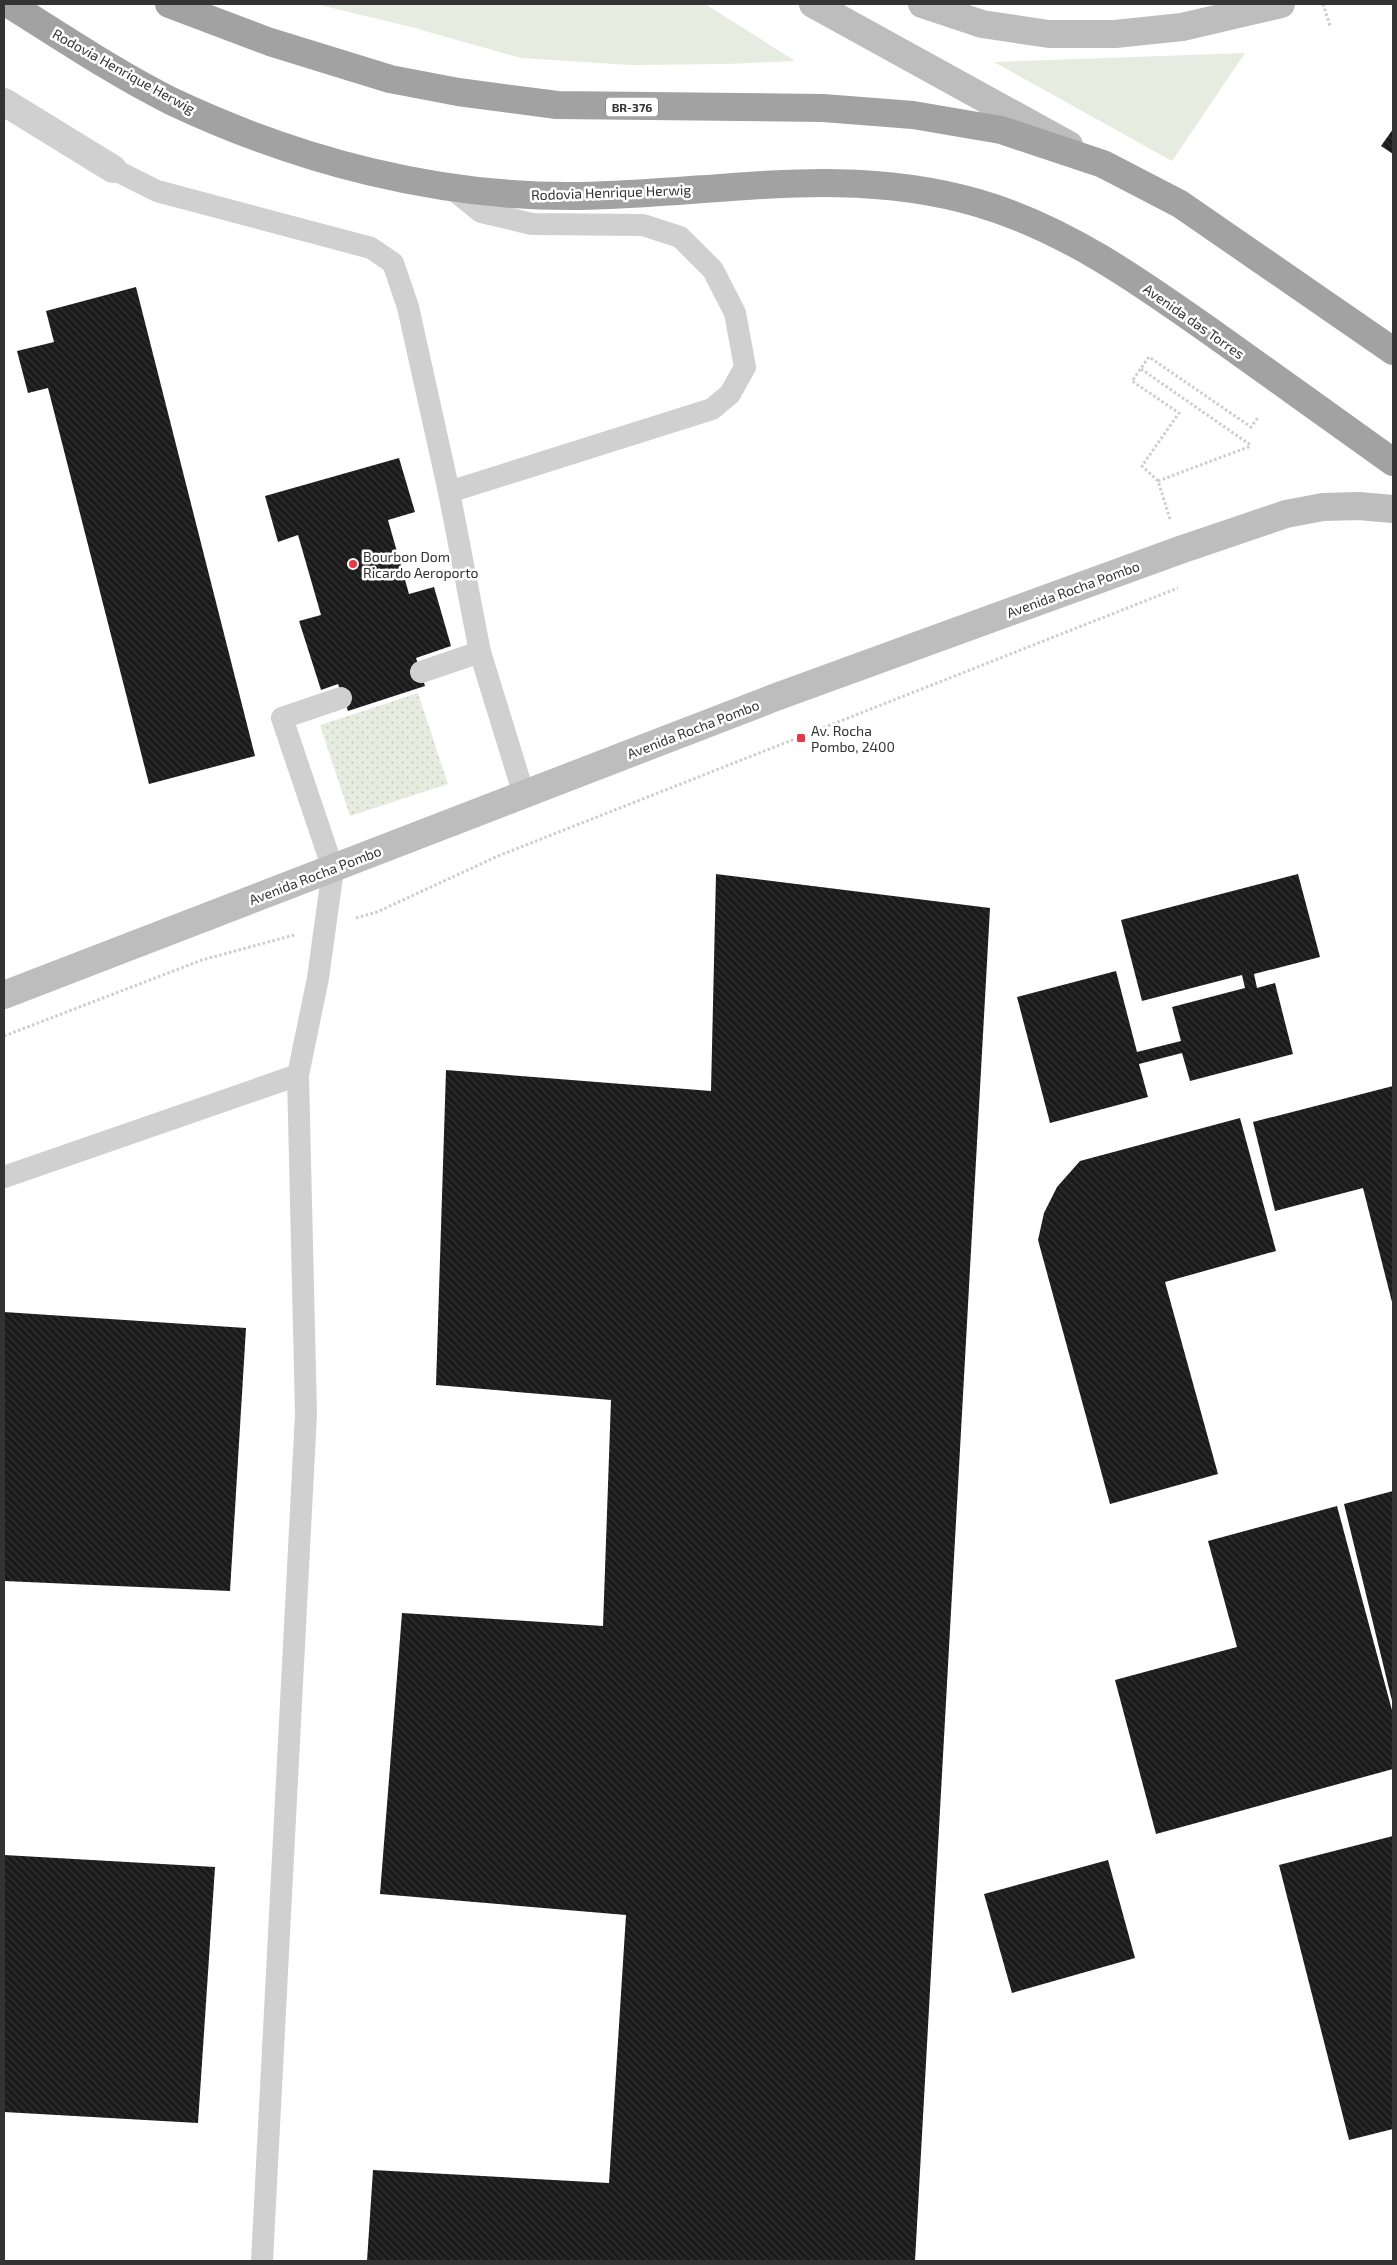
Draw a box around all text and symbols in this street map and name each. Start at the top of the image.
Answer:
street label: Rodovia Henrique Herwig [50,25,198,117]
road number: BR-376 [606,98,658,116]
street label: Rodovia Henrique Herwig [531,181,691,203]
street label: Avenida das Torres [1140,280,1248,362]
place label: Bourbon Dom Ricardo Aeroporto [363,548,479,581]
street label: Avenida Rocha Pombo [1004,557,1142,621]
marker: Bourbon Dom Ricardo Aeroporto [347,558,359,570]
street label: Avenida Rocha Pombo [624,696,762,762]
place label: Av. Rocha Pombo, 2400 [811,722,895,755]
marker: Av. Rocha Pombo, 2400 [795,732,807,744]
street label: Avenida Rocha Pombo [246,842,384,908]

